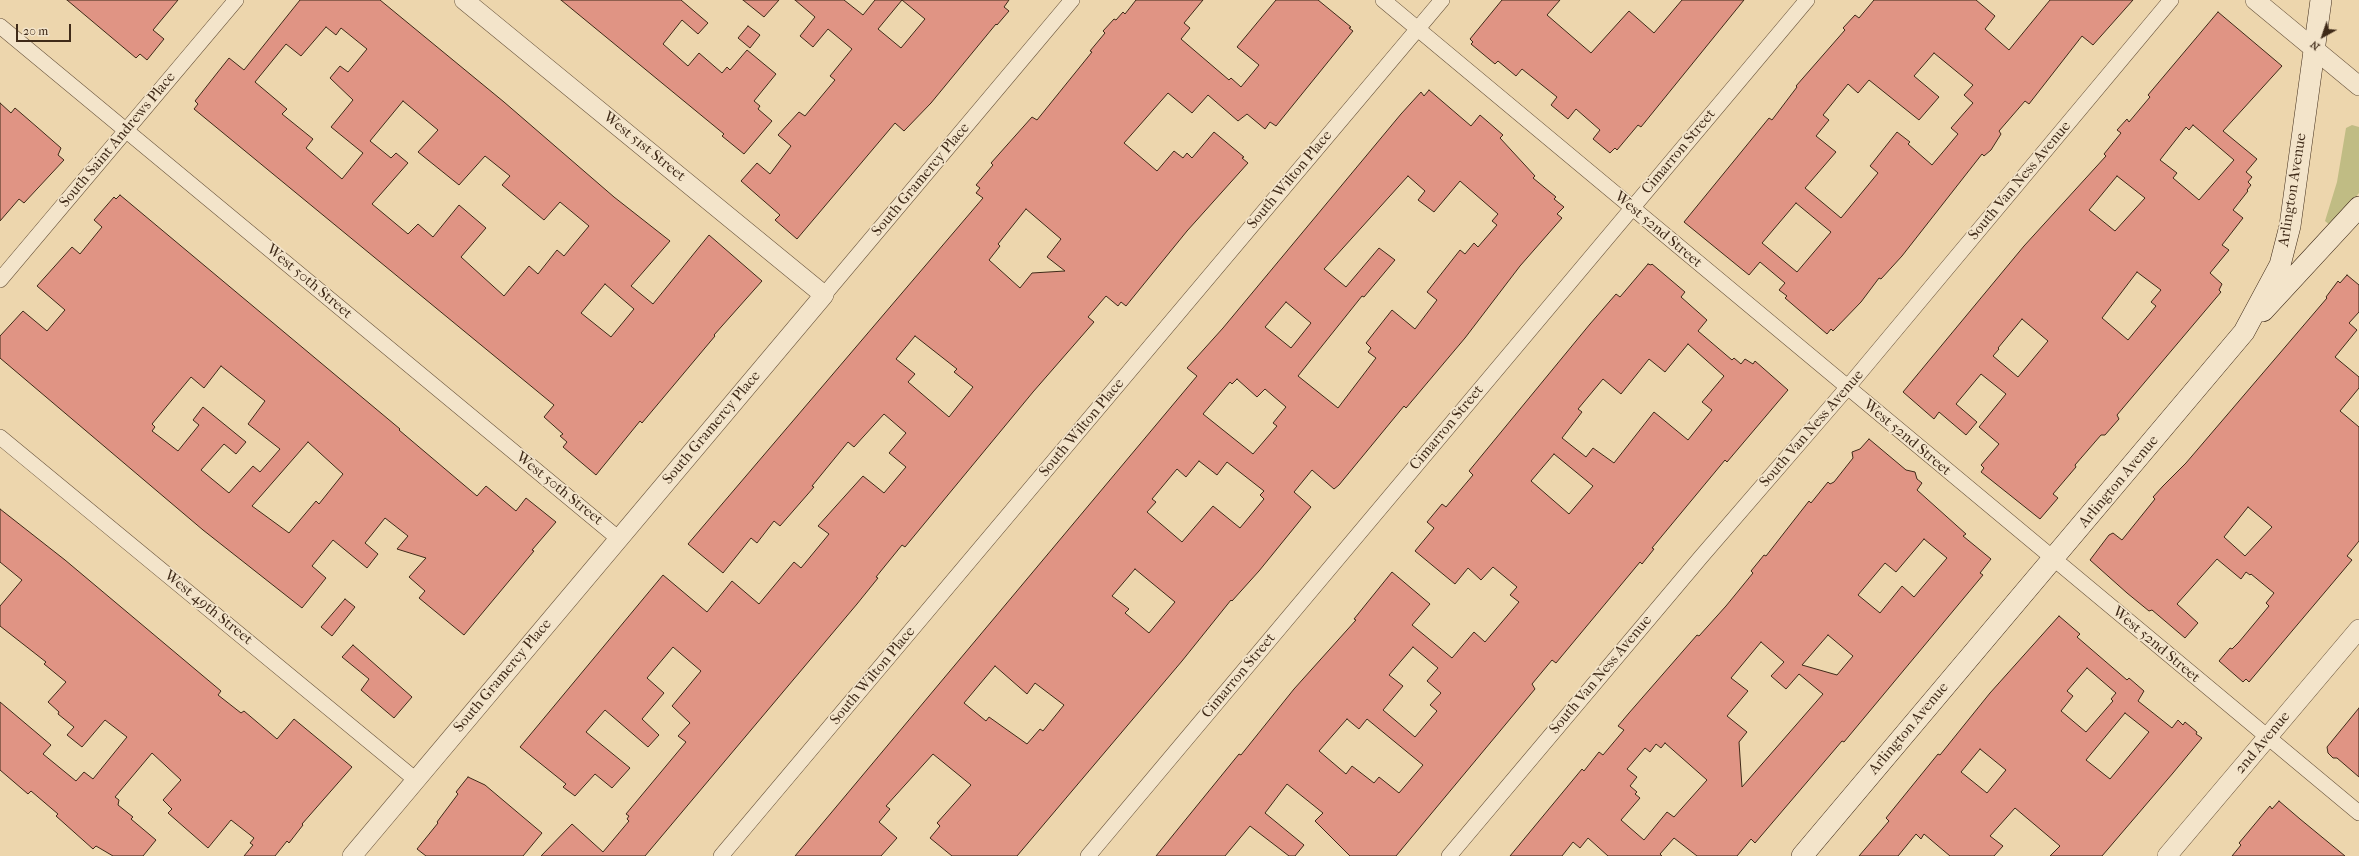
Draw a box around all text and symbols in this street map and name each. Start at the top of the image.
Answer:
scale bar [18,16,73,42]
north arrow [2303,16,2343,56]
text: 20 m [23,24,48,38]
text: N [2308,38,2322,53]
street label: South Saint Andrews Place [56,69,180,211]
street label: Cimarron Street [1638,106,1720,198]
street label: West 51st Street [599,108,689,186]
street label: South Van Ness Avenue [1965,118,2075,244]
street label: South Gramercy Place [868,120,974,240]
street label: South Wilton Place [1244,127,1336,233]
street label: Arlington Avenue [2275,132,2311,248]
street label: West 52nd Street [1610,188,1706,272]
street label: West 50th Street [262,241,356,323]
street label: South Van Ness Avenue [1756,367,1868,491]
street label: South Gramercy Place [659,368,765,488]
street label: South Wilton Place [1036,375,1128,481]
street label: Cimarron Street [1406,382,1488,474]
street label: West 52nd Street [1859,396,1955,480]
street label: Arlington Avenue [2075,432,2163,532]
street label: West 50th Street [512,448,606,530]
street label: West 49th Street [160,567,256,649]
street label: West 52nd Street [2108,603,2204,687]
street label: South Van Ness Avenue [1546,612,1656,738]
street label: South Gramercy Place [450,616,556,736]
street label: South Wilton Place [827,623,919,729]
street label: Cimarron Street [1198,630,1280,722]
street label: Arlington Avenue [1865,679,1953,779]
street label: 2nd Avenue [2232,708,2294,778]

